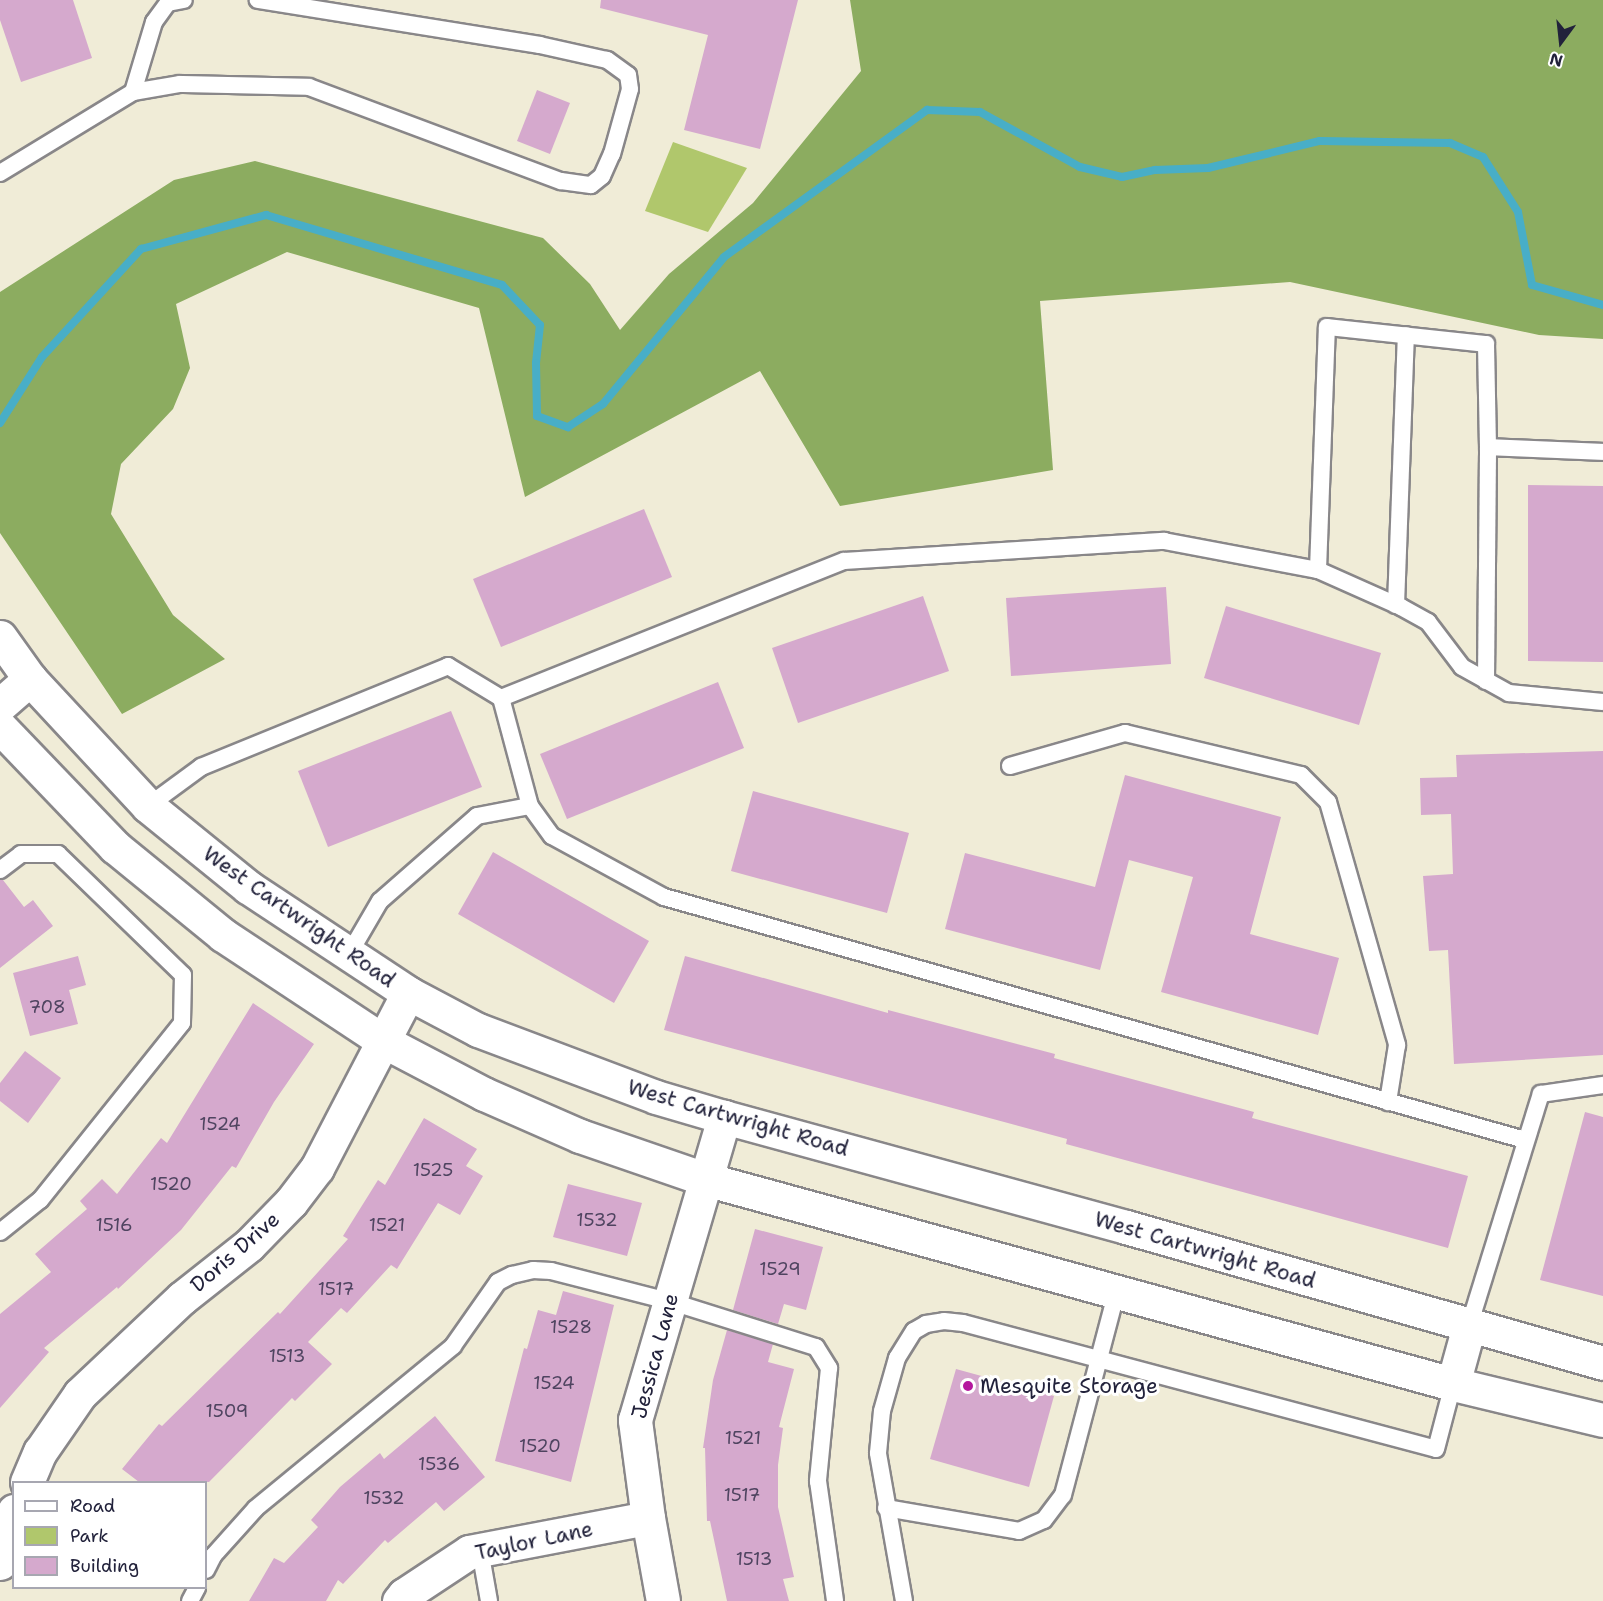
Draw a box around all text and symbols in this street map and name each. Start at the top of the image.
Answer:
north arrow [1531,12,1591,72]
text: N [1547,48,1565,72]
street label: West Cartwright Road [198,841,400,993]
house number: 708 [28,996,66,1018]
street label: West Cartwright Road [625,1074,851,1162]
house number: 1524 [199,1113,241,1135]
house number: 1525 [413,1159,453,1181]
house number: 1520 [150,1173,192,1195]
street label: Doris Drive [185,1206,285,1298]
street label: West Cartwright Road [1092,1206,1318,1294]
house number: 1532 [576,1209,618,1231]
house number: 1516 [95,1214,133,1236]
house number: 1521 [369,1214,405,1236]
house number: 1529 [759,1258,801,1280]
house number: 1517 [318,1278,354,1300]
street label: Jessica Lane [626,1291,684,1421]
house number: 1528 [550,1316,592,1338]
house number: 1513 [269,1345,305,1367]
house number: 1524 [533,1372,575,1394]
place label: Mesquite Storage [980,1373,1158,1399]
marker: Mesquite Storage [961,1379,975,1393]
house number: 1509 [206,1400,248,1422]
house number: 1521 [725,1427,761,1449]
house number: 1520 [519,1435,561,1457]
house number: 1536 [418,1453,460,1475]
legend [12,1481,207,1589]
house number: 1517 [724,1484,760,1506]
house number: 1532 [363,1487,405,1509]
text: Road [70,1494,115,1518]
street label: Taylor Lane [473,1516,595,1566]
text: Park [70,1524,109,1548]
house number: 1513 [736,1548,772,1570]
text: Building [70,1554,139,1578]

